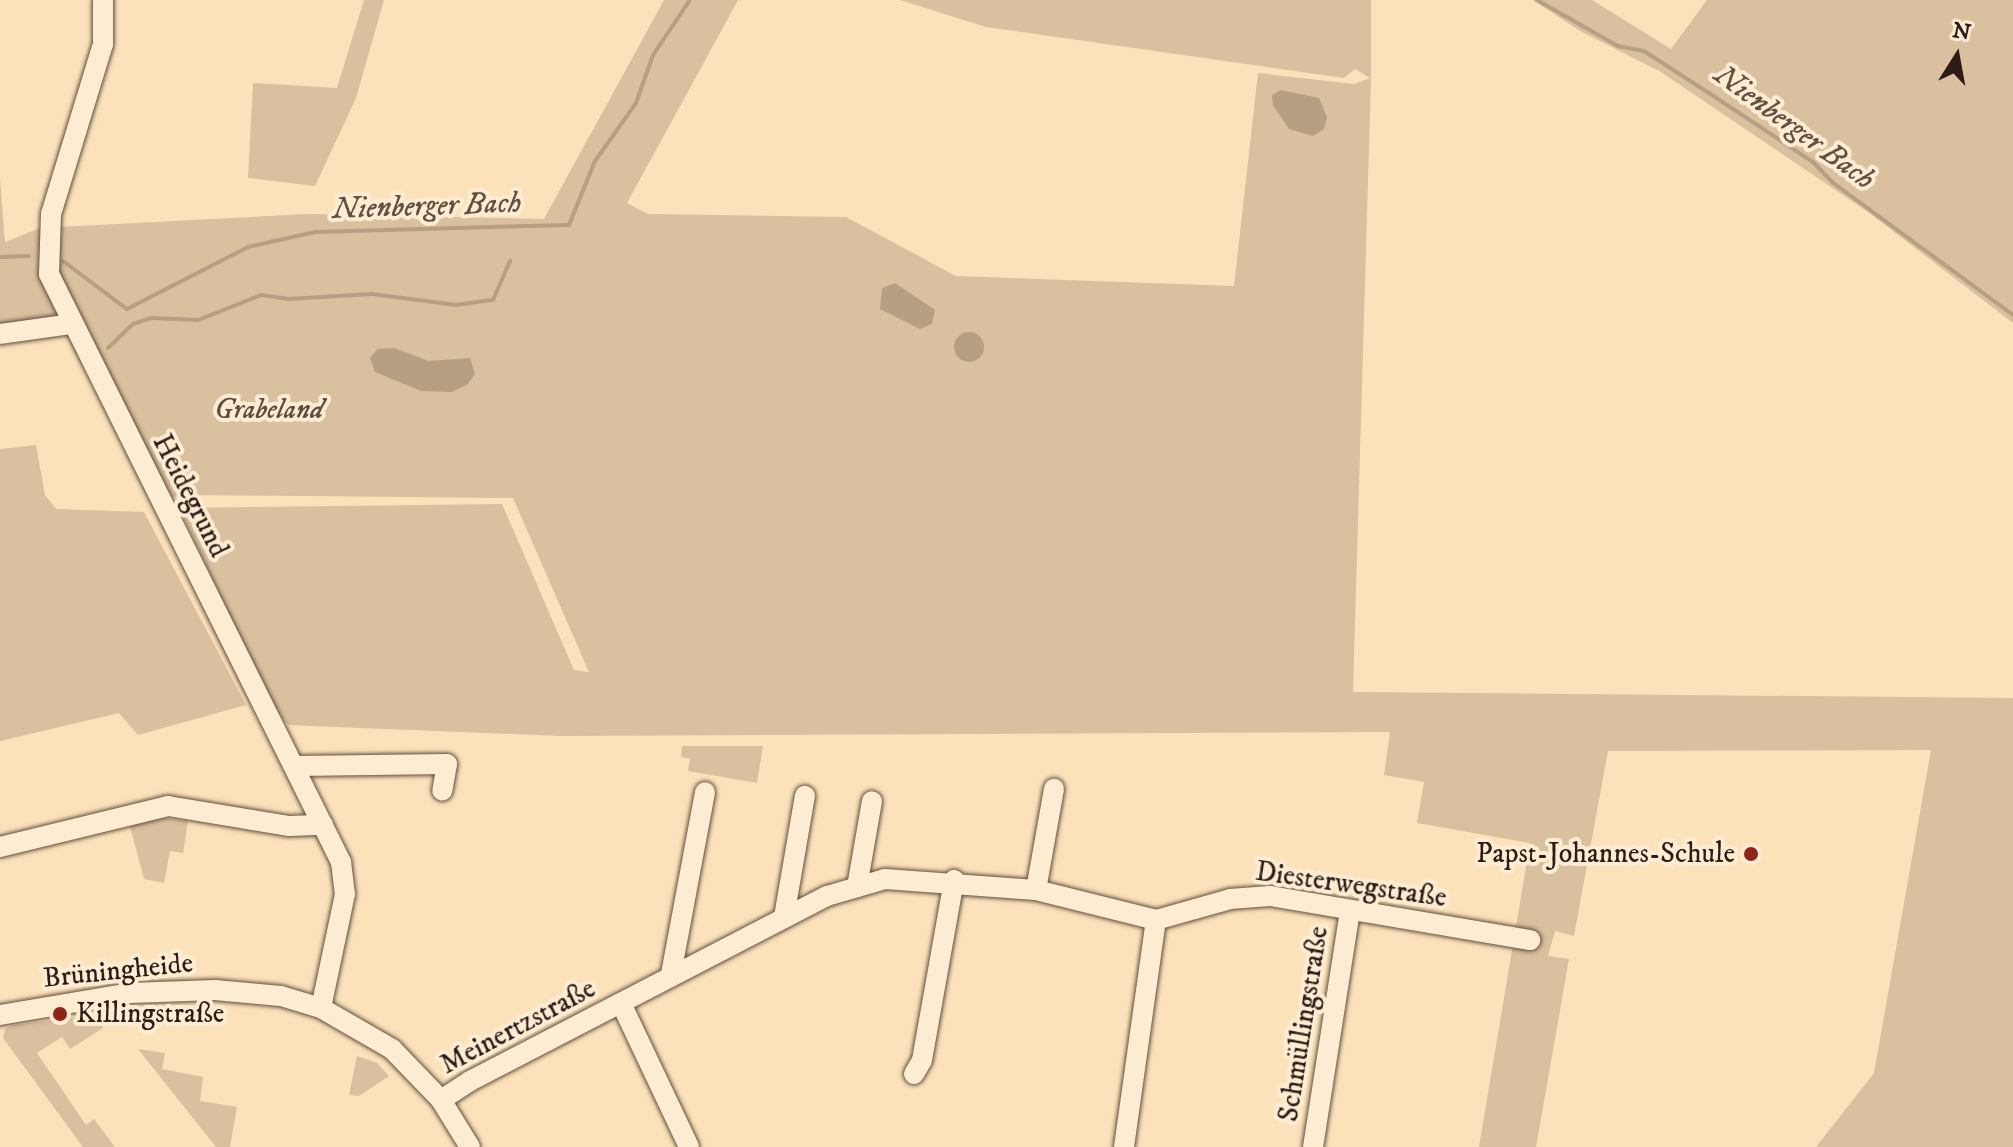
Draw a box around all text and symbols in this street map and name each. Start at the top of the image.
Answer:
north arrow [1917,16,1997,96]
text: N [1950,17,1973,47]
water label: Nienberger Bach [1707,58,1881,198]
water label: Nienberger Bach [332,186,522,228]
park label: Grabeland [215,393,323,427]
street label: Heidegrund [145,429,235,563]
place label: Papst-Johannes-Schule [1476,837,1735,871]
marker: Papst-Johannes-Schule [1742,845,1760,863]
street label: Diesterwegstraße [1253,855,1449,915]
street label: Schmüllingstraße [1272,924,1336,1124]
street label: Brüningheide [41,946,195,996]
street label: Meinertzstraße [435,972,601,1082]
place label: Killingstraße [76,997,224,1031]
marker: Killingstraße [51,1005,69,1023]

